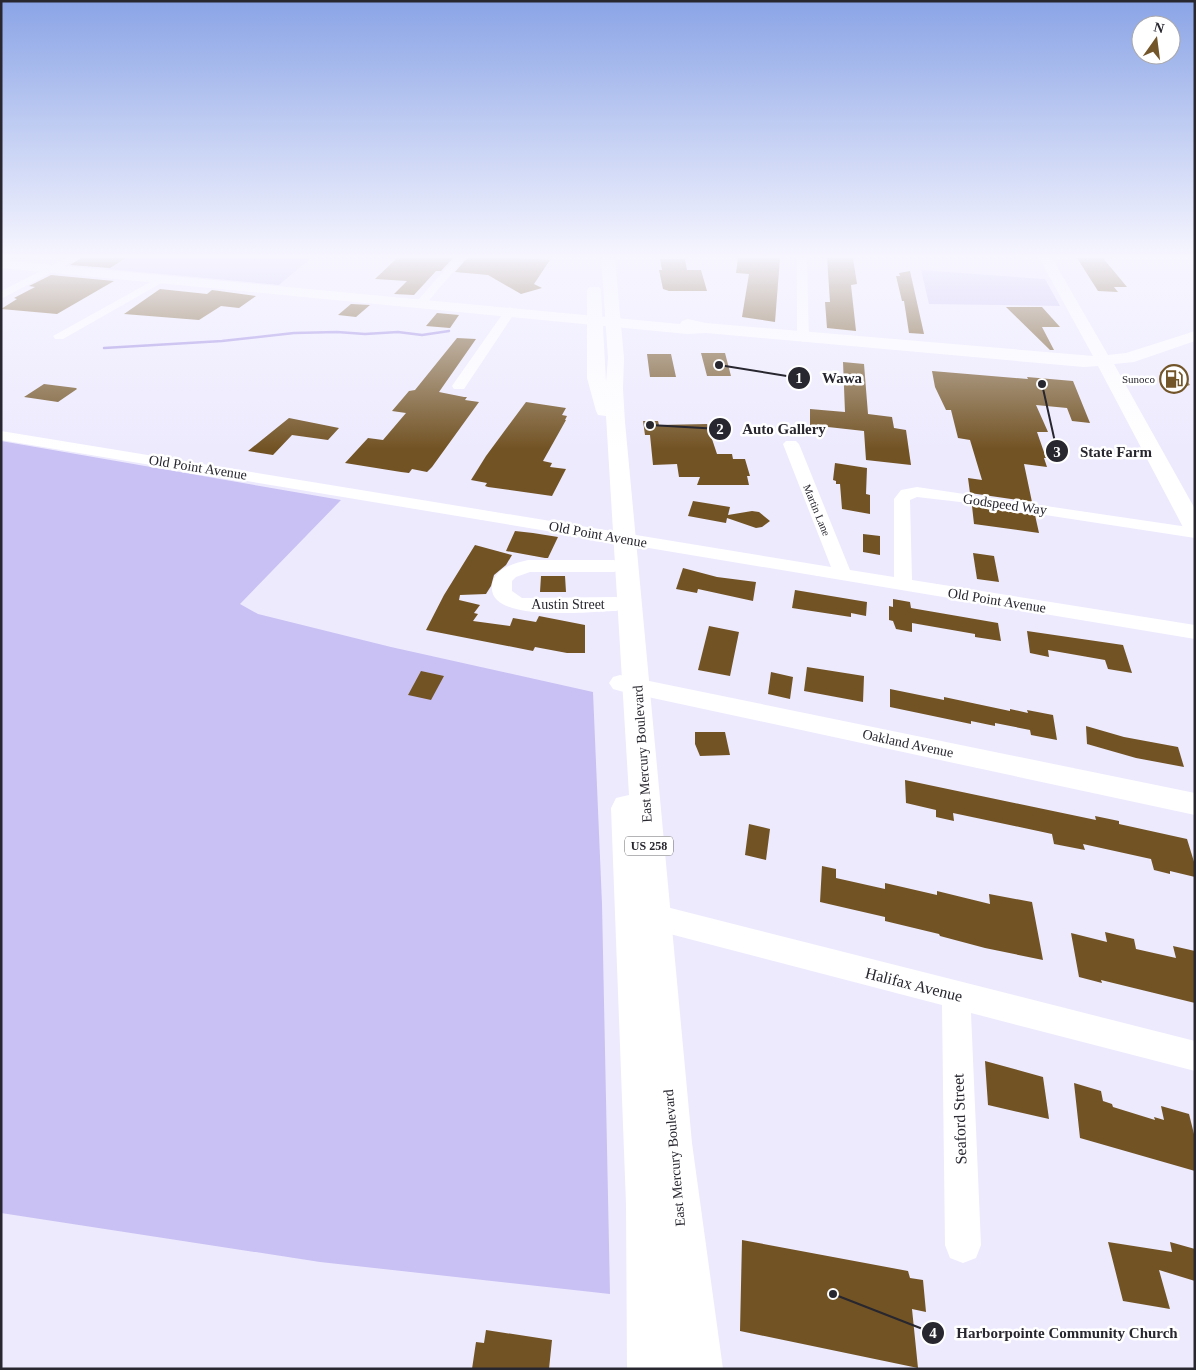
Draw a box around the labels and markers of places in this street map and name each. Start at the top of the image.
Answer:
callout: Wawa [787,363,872,393]
fuel station icon: Sunoco [1159,364,1189,394]
place label: Sunoco [1122,373,1156,385]
callout: Auto Gallery [707,414,836,444]
callout: State Farm [1045,436,1162,466]
callout: Harborpointe Community Church [921,1318,1187,1348]

